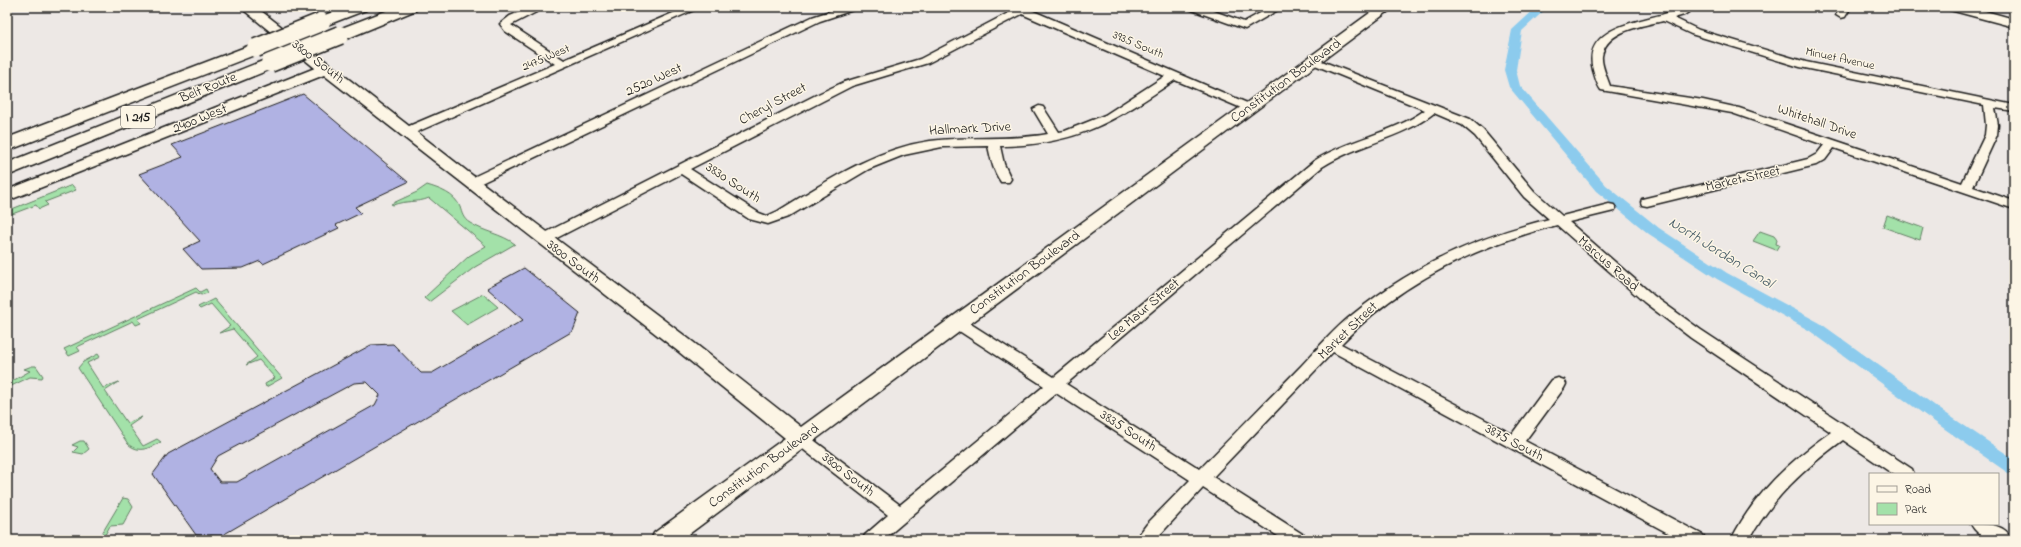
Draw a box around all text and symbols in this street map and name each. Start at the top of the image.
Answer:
street label: 3935 South [1110,26,1167,64]
street label: Constitution Boulevard [1226,34,1346,128]
street label: 3800 South [287,35,349,89]
street label: 2475 West [519,40,573,76]
street label: Minuet Avenue [1804,43,1877,75]
street label: 2520 West [622,58,686,102]
street label: Belt Route [175,67,241,109]
street label: Cheryl Street [735,77,811,131]
street label: 2400 West [170,98,231,139]
street label: Whitehall Drive [1775,99,1860,146]
road number: I 215 [121,106,155,128]
street label: Hallmark Drive [928,116,1012,142]
street label: 3830 South [701,157,765,209]
street label: Market Street [1703,160,1783,198]
water label: North Jordan Canal [1664,212,1780,296]
street label: Constitution Boulevard [965,226,1085,320]
street label: Marcus Road [1573,231,1644,297]
street label: 3800 South [542,235,604,289]
street label: Lee Maur Street [1103,273,1185,346]
street label: Market Street [1313,297,1383,365]
street label: 3835 South [1095,405,1161,457]
street label: Constitution Boulevard [704,419,824,513]
street label: 3875 South [1481,419,1547,467]
street label: 3800 South [817,448,879,502]
legend [1869,473,1999,525]
text: Road [1905,481,1931,499]
text: Park [1905,501,1927,519]

